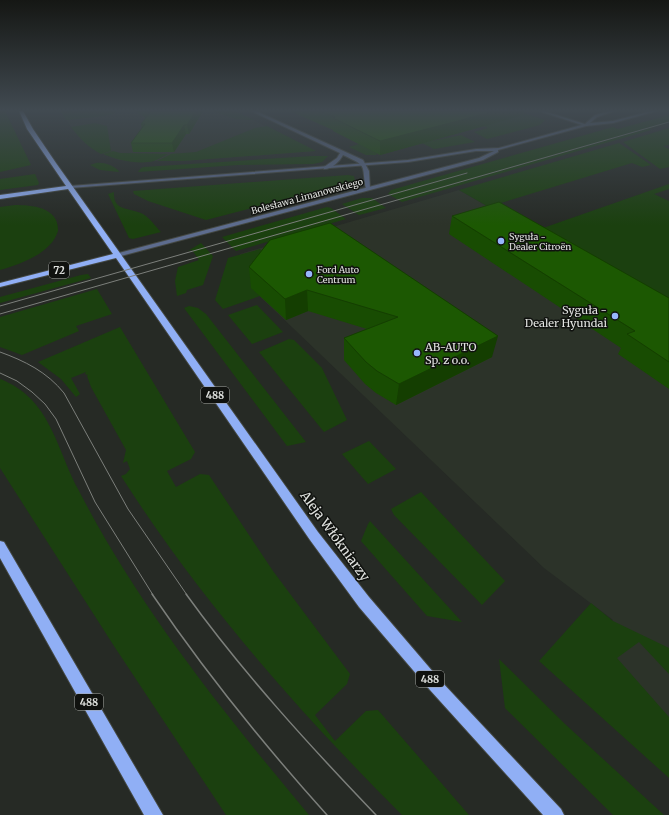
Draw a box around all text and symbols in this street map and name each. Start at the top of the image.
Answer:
street label: Bolesława Limanowskiego [250,176,364,216]
place label: Syguła - Dealer Citroën [509,231,571,252]
marker: Syguła - Dealer Citroën [496,236,506,246]
road number: 72 [49,262,69,278]
place label: Ford Auto Centrum [317,264,359,285]
marker: Ford Auto Centrum [304,269,314,279]
place label: Syguła - Dealer Hyundai [525,303,607,330]
marker: Syguła - Dealer Hyundai [610,311,620,321]
place label: AB-AUTO Sp. z o.o. [424,340,476,367]
marker: AB-AUTO Sp. z o.o. [412,348,422,358]
road number: 488 [201,387,229,403]
street label: Aleja Włókniarzy [296,487,374,585]
road number: 488 [416,671,444,687]
road number: 488 [75,694,103,710]

